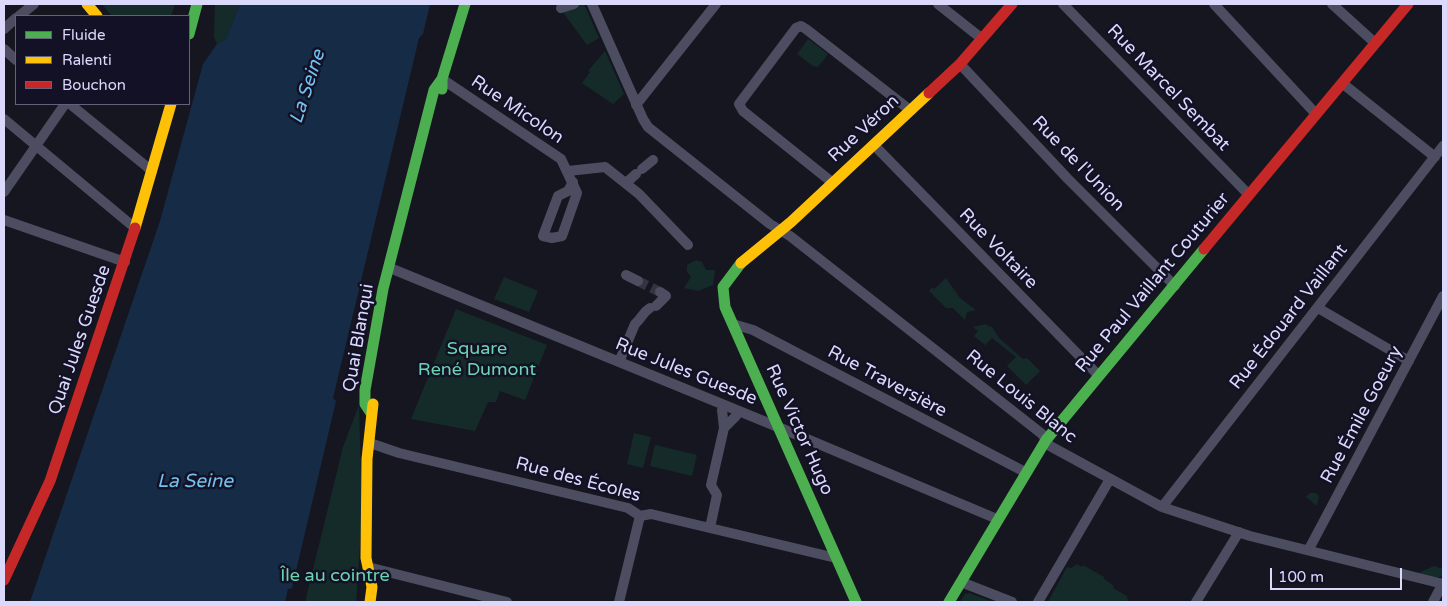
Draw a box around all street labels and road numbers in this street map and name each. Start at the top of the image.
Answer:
street label: Rue Marcel Sembat [1102,20,1234,156]
street label: Rue Micolon [467,71,567,149]
street label: Rue Véron [824,91,904,167]
street label: Rue de l'Union [1027,112,1129,216]
street label: Rue Paul Vaillant Couturier [1071,189,1235,377]
street label: Rue Voltaire [954,204,1042,294]
street label: Rue Édouard Vaillant [1225,240,1353,394]
street label: Quai Jules Guesde [44,262,116,418]
street label: Quai Blanqui [339,282,379,394]
street label: Rue Jules Guesde [612,334,760,410]
street label: Rue Traversière [824,341,950,423]
street label: Rue Émile Goeury [1317,343,1407,487]
street label: Rue Louis Blanc [961,346,1081,448]
street label: Rue Victor Hugo [760,361,838,499]
street label: Rue des Écoles [513,453,643,507]

